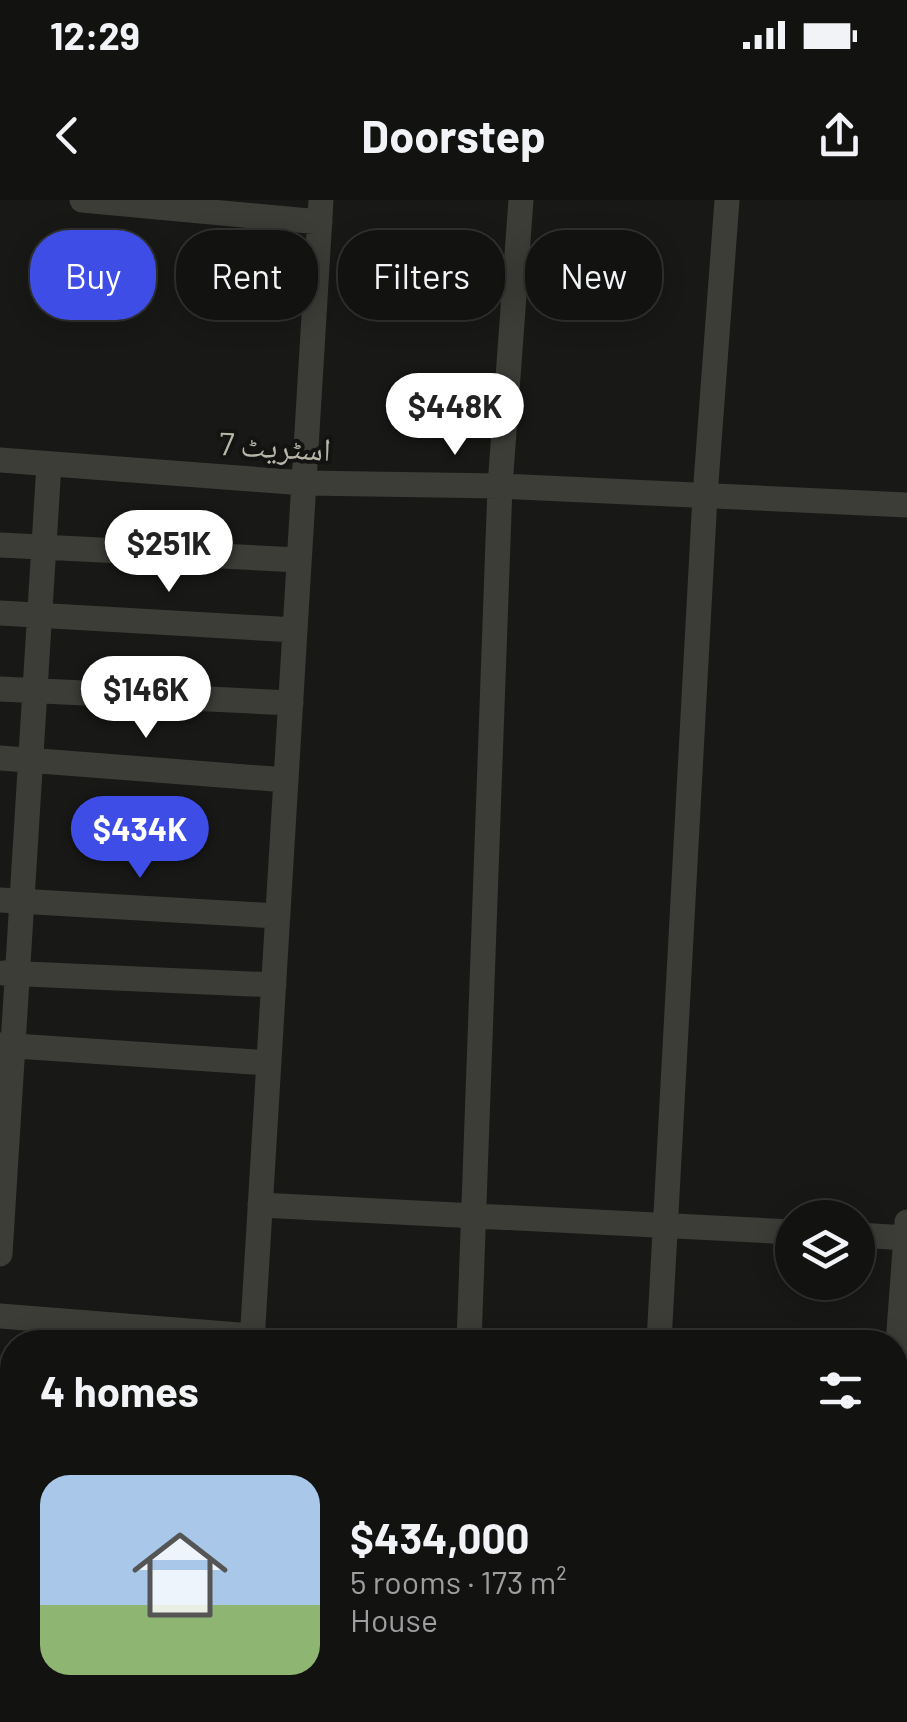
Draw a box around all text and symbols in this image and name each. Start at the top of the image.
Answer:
text: 12:29 [50,12,140,58]
icon: back [40,108,95,163]
text: Doorstep [361,108,546,162]
icon: share [812,108,867,163]
chip: Buy [30,230,156,320]
chip: Rent [176,230,318,320]
chip: Filters [338,230,505,320]
chip: New [525,230,662,320]
pin: $448K [385,373,525,458]
text: $448K [408,386,502,424]
street label: اسٹریٹ 7 [218,423,332,468]
pin: $251K [99,510,239,595]
text: $251K [127,523,211,561]
pin: $146K [76,656,216,741]
text: $146K [103,669,189,707]
pin: $434K [70,796,210,881]
text: $434K [93,809,187,847]
map controls [775,1200,875,1300]
button: layers [775,1200,875,1300]
icon: filters [813,1363,868,1418]
text: 4 homes [40,1365,199,1415]
text: $434,000 [350,1512,529,1562]
icon: home [120,1515,240,1635]
text: 5 rooms · 173 m² [350,1562,567,1600]
text: House [350,1600,438,1638]

